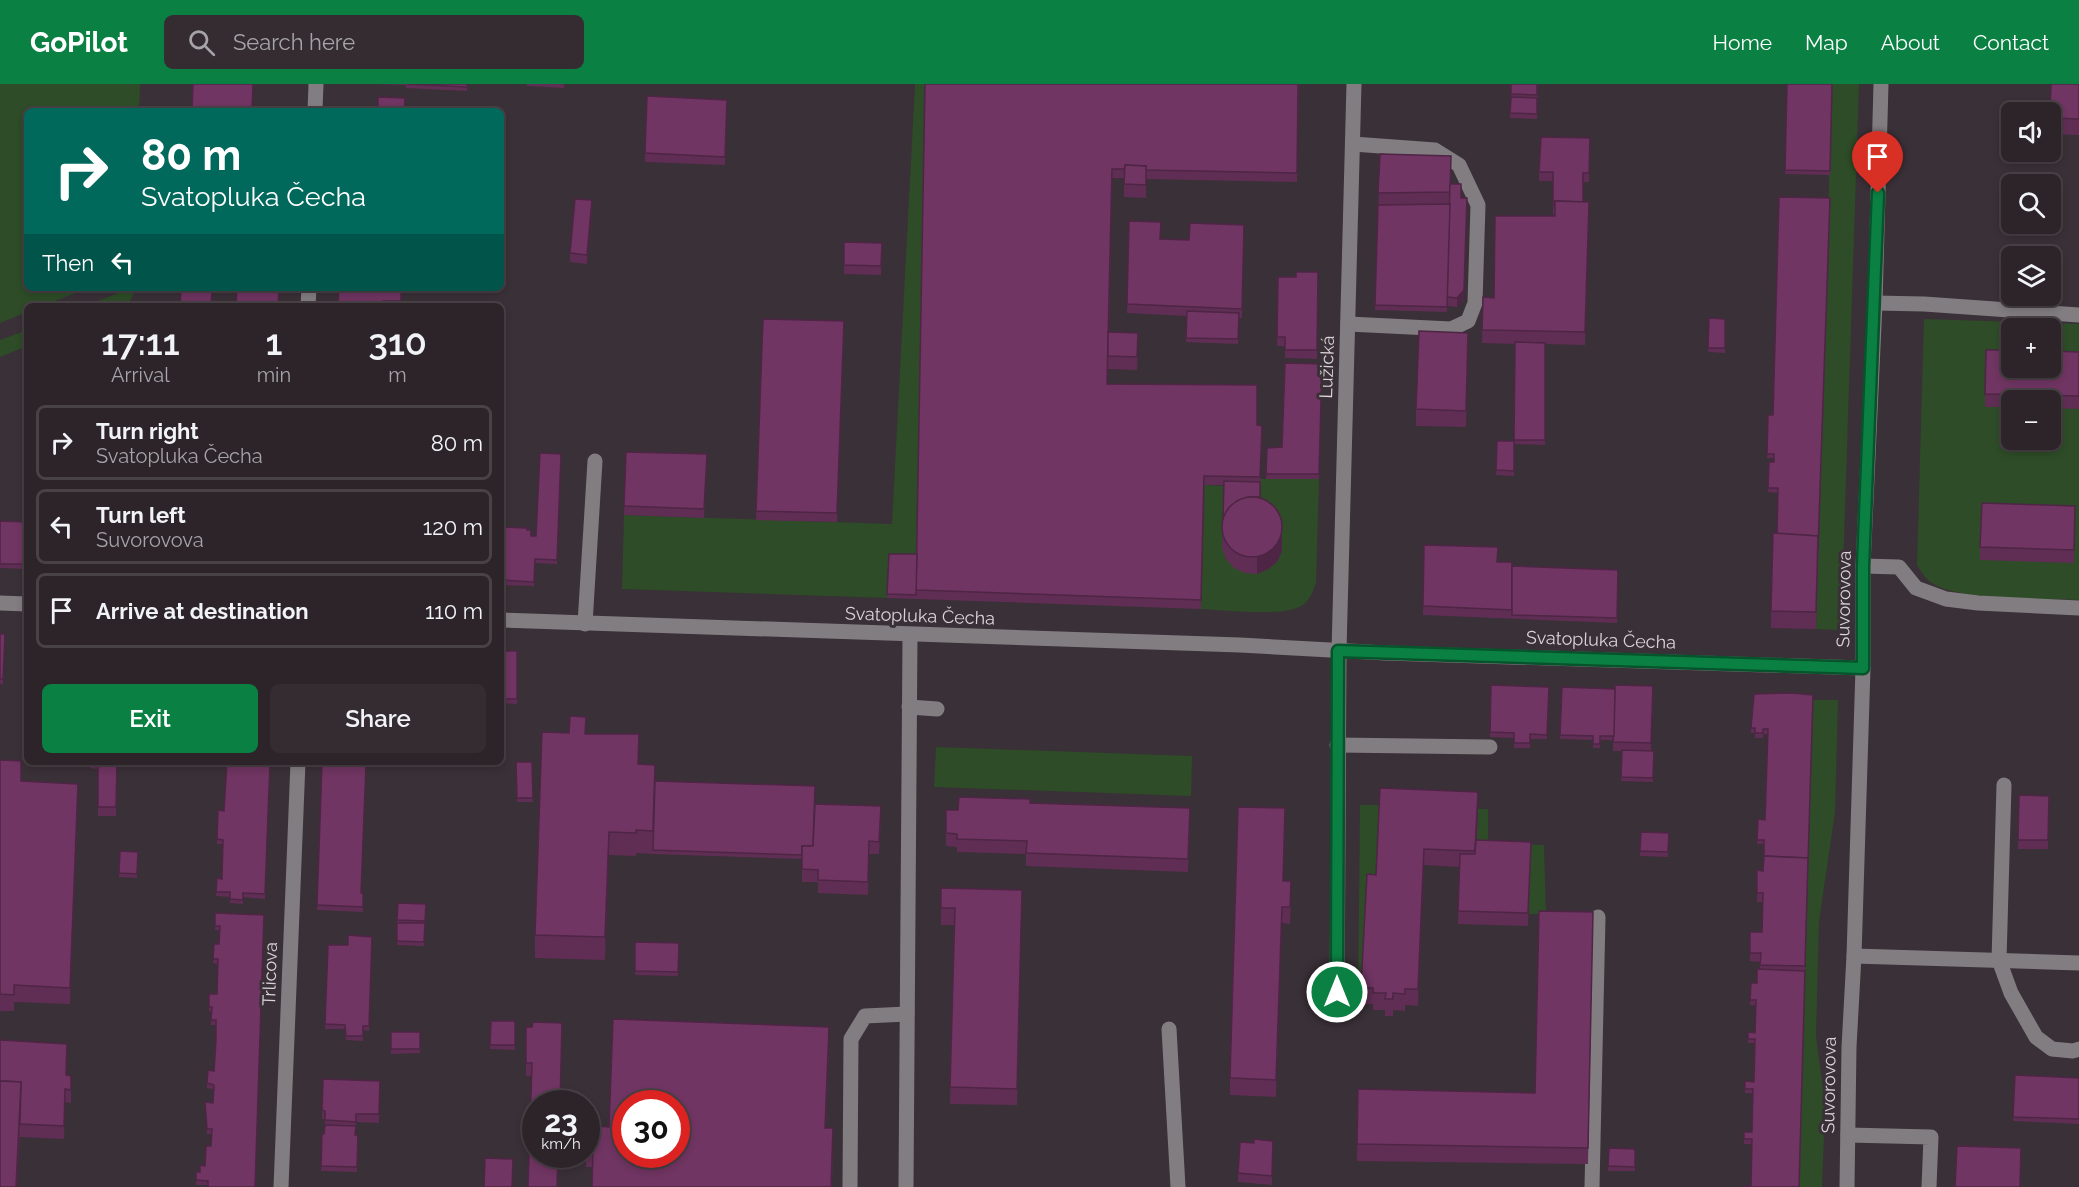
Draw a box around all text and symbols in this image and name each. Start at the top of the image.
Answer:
search box [164,15,584,69]
text: GoPilot [30,26,128,59]
icon: search [185,26,218,59]
text: Search here [233,29,355,55]
text: Home [1713,30,1772,55]
text: Map [1805,30,1848,55]
text: About [1881,30,1940,55]
text: Contact [1973,30,2049,55]
map controls [2001,102,2061,450]
button: sound [2001,102,2061,162]
text: 80 m [141,131,241,180]
pin [1852,131,1903,193]
icon: right [42,132,120,210]
icon: arrive [1861,140,1894,173]
button: search [2001,174,2061,234]
text: Svatopluka Čecha [141,181,366,212]
icon: left [106,246,139,279]
button: layers [2001,246,2061,306]
text: Then [42,250,94,276]
button: + [2001,318,2061,378]
text: 17:11 [101,321,180,363]
text: 1 [265,321,282,363]
text: 310 [368,321,427,363]
street label: Lužická [1315,335,1338,399]
text: Arrival [111,363,170,387]
text: min [257,363,291,387]
text: m [388,363,407,387]
button: − [2001,390,2061,450]
text: Turn right [96,418,199,444]
icon: right [45,426,78,459]
text: 80 m [431,430,483,456]
text: Svatopluka Čecha [96,444,263,468]
text: Turn left [96,502,186,528]
icon: left [45,510,78,543]
text: 120 m [423,514,483,540]
text: Suvorovova [96,528,204,552]
street label: Suvorovova [1832,550,1855,648]
icon: arrive [45,594,78,627]
text: Arrive at destination [96,598,309,624]
text: 110 m [425,598,483,624]
street label: Svatopluka Čecha [845,601,995,629]
street label: Svatopluka Čecha [1526,625,1676,653]
button: Exit [42,684,258,753]
button: Share [270,684,486,753]
street label: Trlicova [258,942,281,1006]
position arrow [1305,960,1369,1024]
street label: Suvorovova [1817,1036,1840,1134]
speed limit sign: 30 [612,1090,690,1168]
text: 23 [544,1104,578,1139]
text: km/h [541,1135,581,1153]

